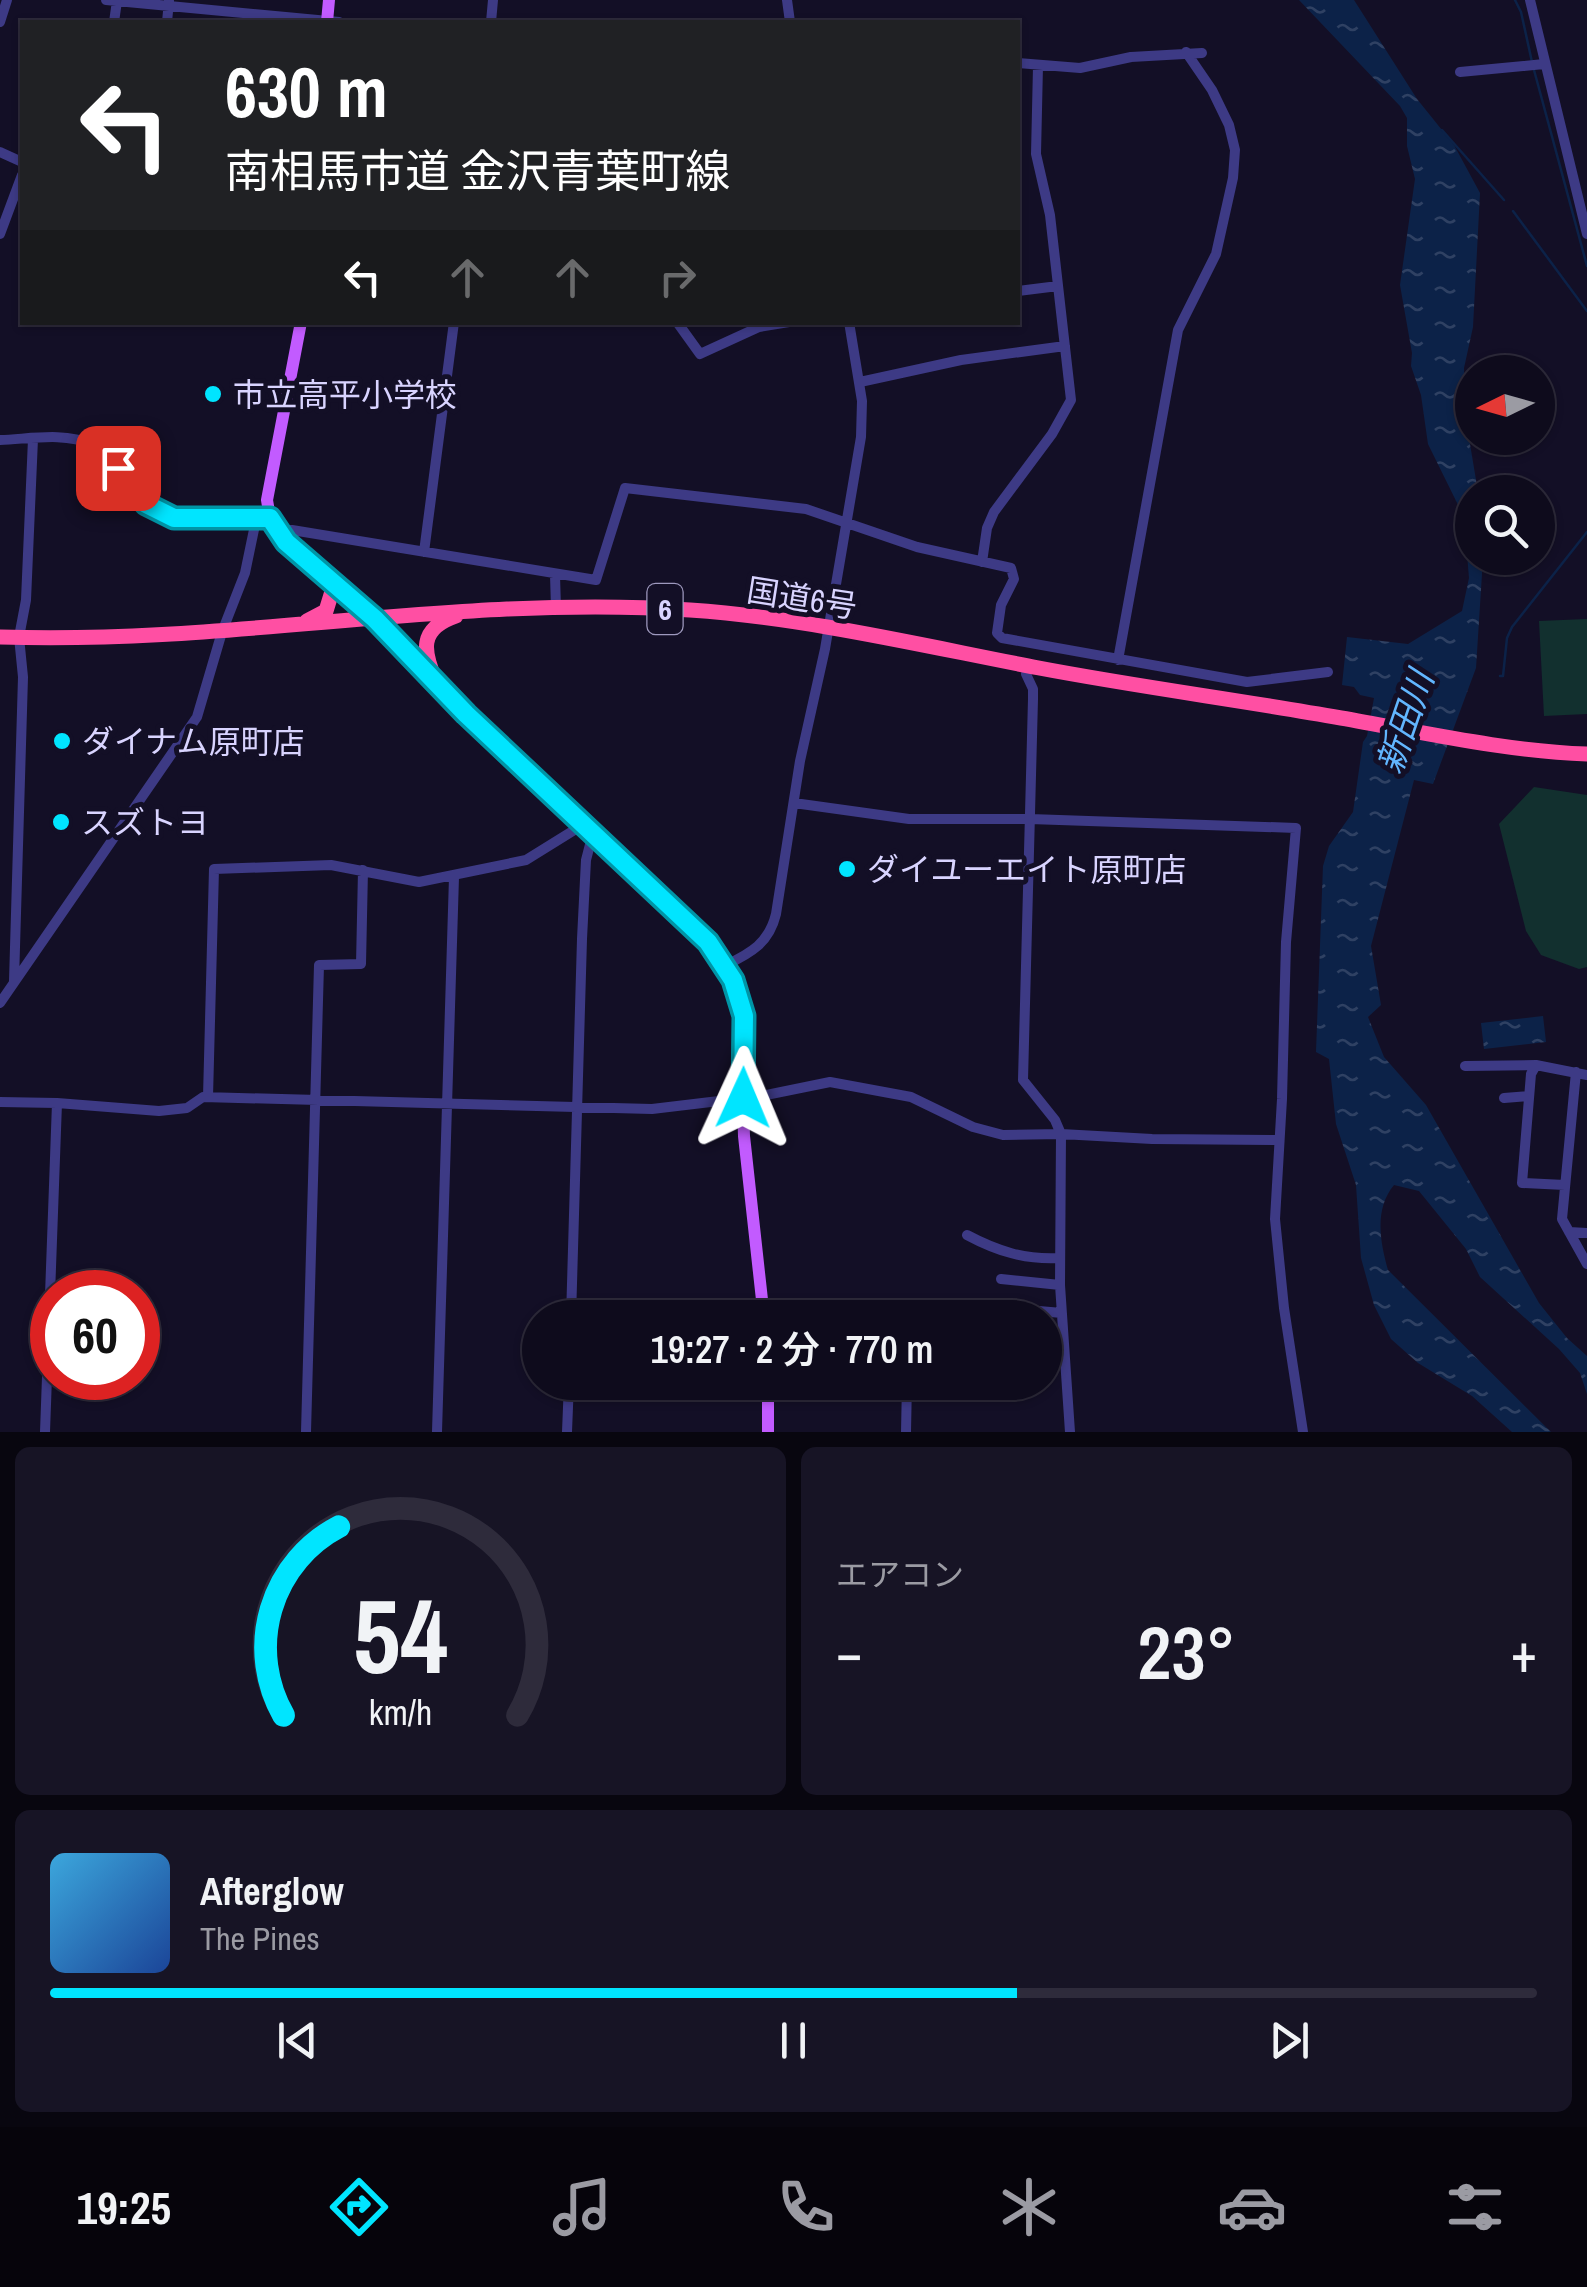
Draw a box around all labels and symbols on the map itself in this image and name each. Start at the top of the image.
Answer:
north arrow [1455,355,1555,455]
place label: 市立高平小学校 [233,373,457,416]
marker: 市立高平小学校 [202,383,224,405]
pin [76,426,161,511]
street label: 国道6号 [744,568,860,628]
road number: 6 [648,584,682,634]
water label: 新田川 [1366,661,1446,779]
place label: ダイナム原町店 [82,720,304,763]
marker: ダイナム原町店 [51,730,73,752]
place label: スズトヨ [81,801,209,844]
marker: スズトヨ [50,811,72,833]
place label: ダイユーエイト原町店 [867,848,1186,891]
marker: ダイユーエイト原町店 [836,858,858,880]
position arrow [691,1046,795,1150]
speed limit sign: 60 [30,1270,160,1400]

